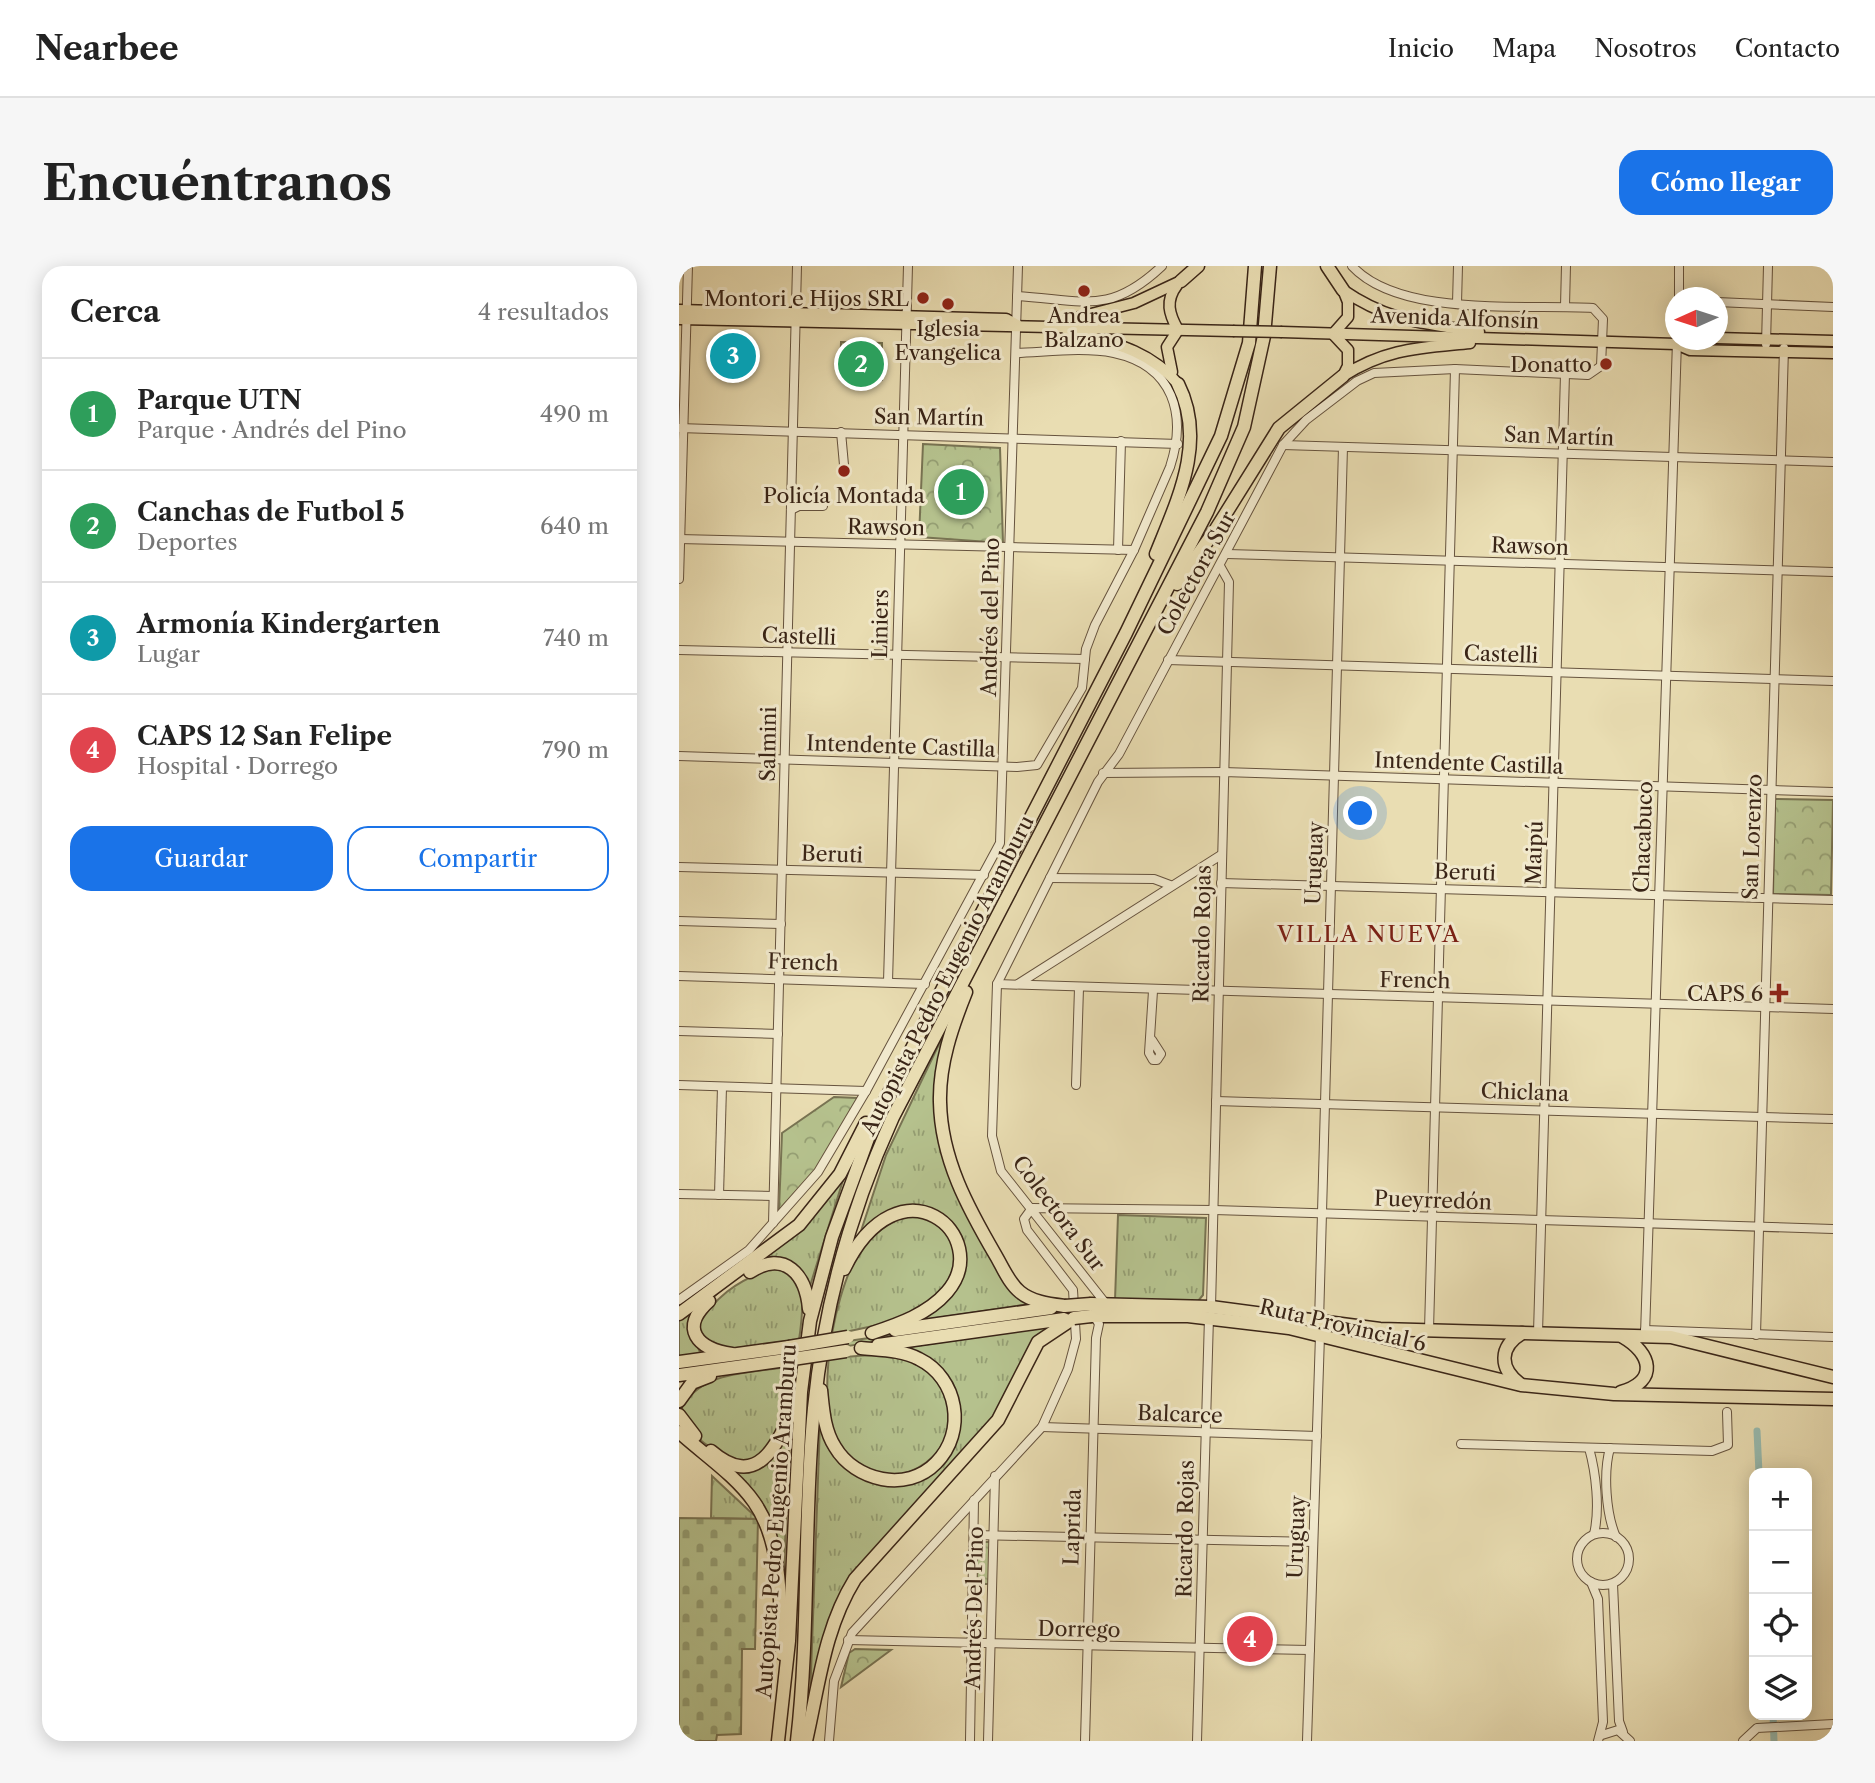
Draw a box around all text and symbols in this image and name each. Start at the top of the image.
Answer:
text: Nearbee [35,28,179,69]
text: Inicio [1388,34,1454,63]
text: Mapa [1492,34,1556,63]
text: Nosotros [1594,34,1697,63]
text: Contacto [1735,34,1840,63]
button: Cómo llegar [1619,150,1833,215]
text: Encuéntranos [42,152,392,213]
marker: Andrea Balzano [1076,283,1092,299]
place label: Montori e Hijos SRL [704,286,909,311]
north arrow [1665,287,1728,350]
marker: Montori e Hijos SRL [915,290,931,306]
text: Cerca [70,293,160,330]
marker: Iglesia Evangelica [940,296,956,312]
text: 4 resultados [478,298,609,326]
place label: Andrea Balzano [1044,303,1124,352]
street label: Avenida Alfonsín [1369,303,1540,333]
place label: Iglesia Evangelica [895,316,1002,365]
pin: 3 [710,330,756,382]
pin: 2 [838,338,884,390]
place label: Donatto [1510,352,1592,377]
marker: Donatto [1598,356,1614,372]
text: Parque UTN [137,384,302,416]
text: 1 [88,400,98,428]
text: 490 m [540,400,609,428]
street label: San Martín [874,404,984,430]
text: Parque · Andrés del Pino [137,416,407,444]
street label: San Martín [1503,422,1615,450]
marker: Policía Montada [836,463,852,479]
pin: 1 [938,466,984,518]
place label: Policía Montada [763,483,926,508]
text: Canchas de Futbol 5 [137,496,405,528]
street label: Colectora Sur [1152,506,1240,639]
text: 2 [86,512,100,540]
text: 640 m [540,512,609,540]
street label: Rawson [847,514,925,540]
text: Deportes [137,528,238,556]
street label: Rawson [1491,532,1569,560]
street label: Andrés del Pino [976,537,1004,698]
street label: Liniers [867,589,893,659]
text: Armonía Kindergarten [137,608,440,640]
street label: Castelli [761,622,837,650]
text: 3 [87,624,100,652]
text: 740 m [543,624,609,652]
text: Lugar [137,640,200,668]
street label: Castelli [1463,640,1539,668]
street label: Salmini [755,706,781,782]
text: CAPS 12 San Felipe [137,720,392,752]
street label: Intendente Castilla [806,730,997,762]
text: 4 [86,736,100,764]
text: 790 m [542,736,609,764]
street label: Intendente Castilla [1374,747,1565,779]
text: Hospital · Dorrego [137,752,338,780]
street label: San Lorenzo [1737,774,1767,900]
street label: Chacabuco [1629,781,1657,893]
your location [1343,796,1377,830]
street label: Autopista Pedro Eugenio Aramburu [855,811,1039,1140]
street label: Uruguay [1300,820,1328,905]
street label: Maipú [1520,820,1548,885]
button: Guardar [70,826,333,891]
button: Compartir [347,826,609,891]
street label: Beruti [801,840,863,868]
street label: Beruti [1434,858,1496,886]
street label: Ricardo Rojas [1188,865,1216,1003]
district label: VILLA NUEVA [1276,920,1461,948]
street label: French [767,948,839,976]
street label: French [1379,967,1451,993]
place label: CAPS 6 [1687,981,1763,1006]
marker: CAPS 6 [1769,983,1789,1003]
street label: Chiclana [1480,1078,1570,1106]
street label: Colectora Sur [1008,1150,1111,1276]
street label: Pueyrredón [1374,1185,1492,1215]
street label: Ruta Provincial 6 [1257,1294,1429,1356]
street label: Autopista Pedro Eugenio Aramburu [751,1343,801,1700]
street label: Balcarce [1137,1400,1223,1428]
street label: Ricardo Rojas [1171,1460,1199,1598]
map controls [1749,1468,1812,1720]
button: + [1749,1468,1812,1531]
street label: Laprida [1058,1487,1086,1566]
street label: Uruguay [1282,1494,1310,1579]
street label: Andrés Del Pino [960,1526,988,1691]
button: − [1749,1531,1812,1594]
button: locate [1749,1594,1812,1657]
pin: 4 [1227,1613,1273,1665]
street label: Dorrego [1037,1616,1121,1642]
button: layers [1749,1657,1812,1720]

